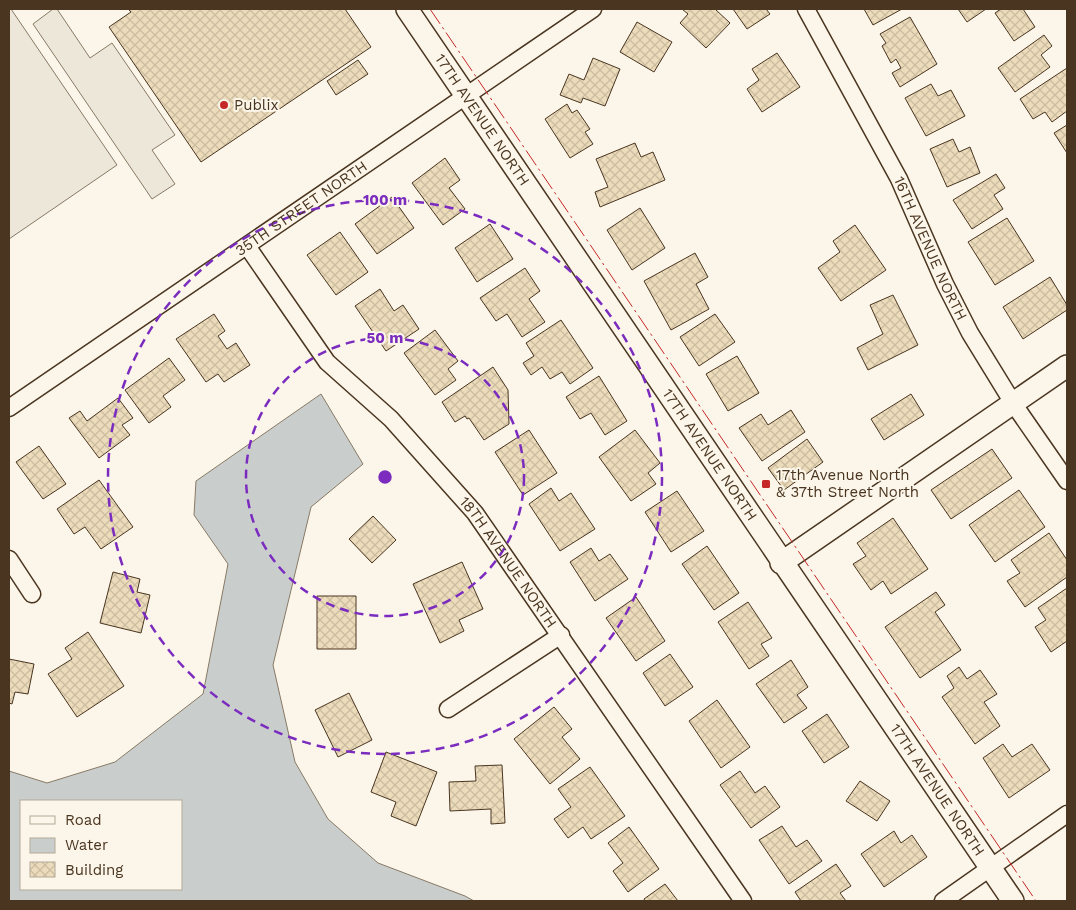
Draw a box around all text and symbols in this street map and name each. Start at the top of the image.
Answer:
street label: 17TH AVENUE NORTH [431,50,533,189]
place label: Publix [234,96,278,114]
marker: Publix [218,99,230,111]
street label: 35TH STREET NORTH [232,157,371,260]
street label: 16TH AVENUE NORTH [890,174,971,323]
text: 100 m [363,191,407,209]
text: 50 m [367,329,403,347]
street label: 17TH AVENUE NORTH [659,385,761,524]
place label: 17th Avenue North & 37th Street North [776,466,919,501]
centre of rings [376,468,394,486]
marker: 17th Avenue North & 37th Street North [760,478,772,490]
street label: 18TH AVENUE NORTH [456,493,561,631]
street label: 17TH AVENUE NORTH [886,720,989,859]
legend [20,800,182,890]
text: Road [65,811,102,829]
text: Water [65,836,108,854]
text: Building [65,861,123,879]

